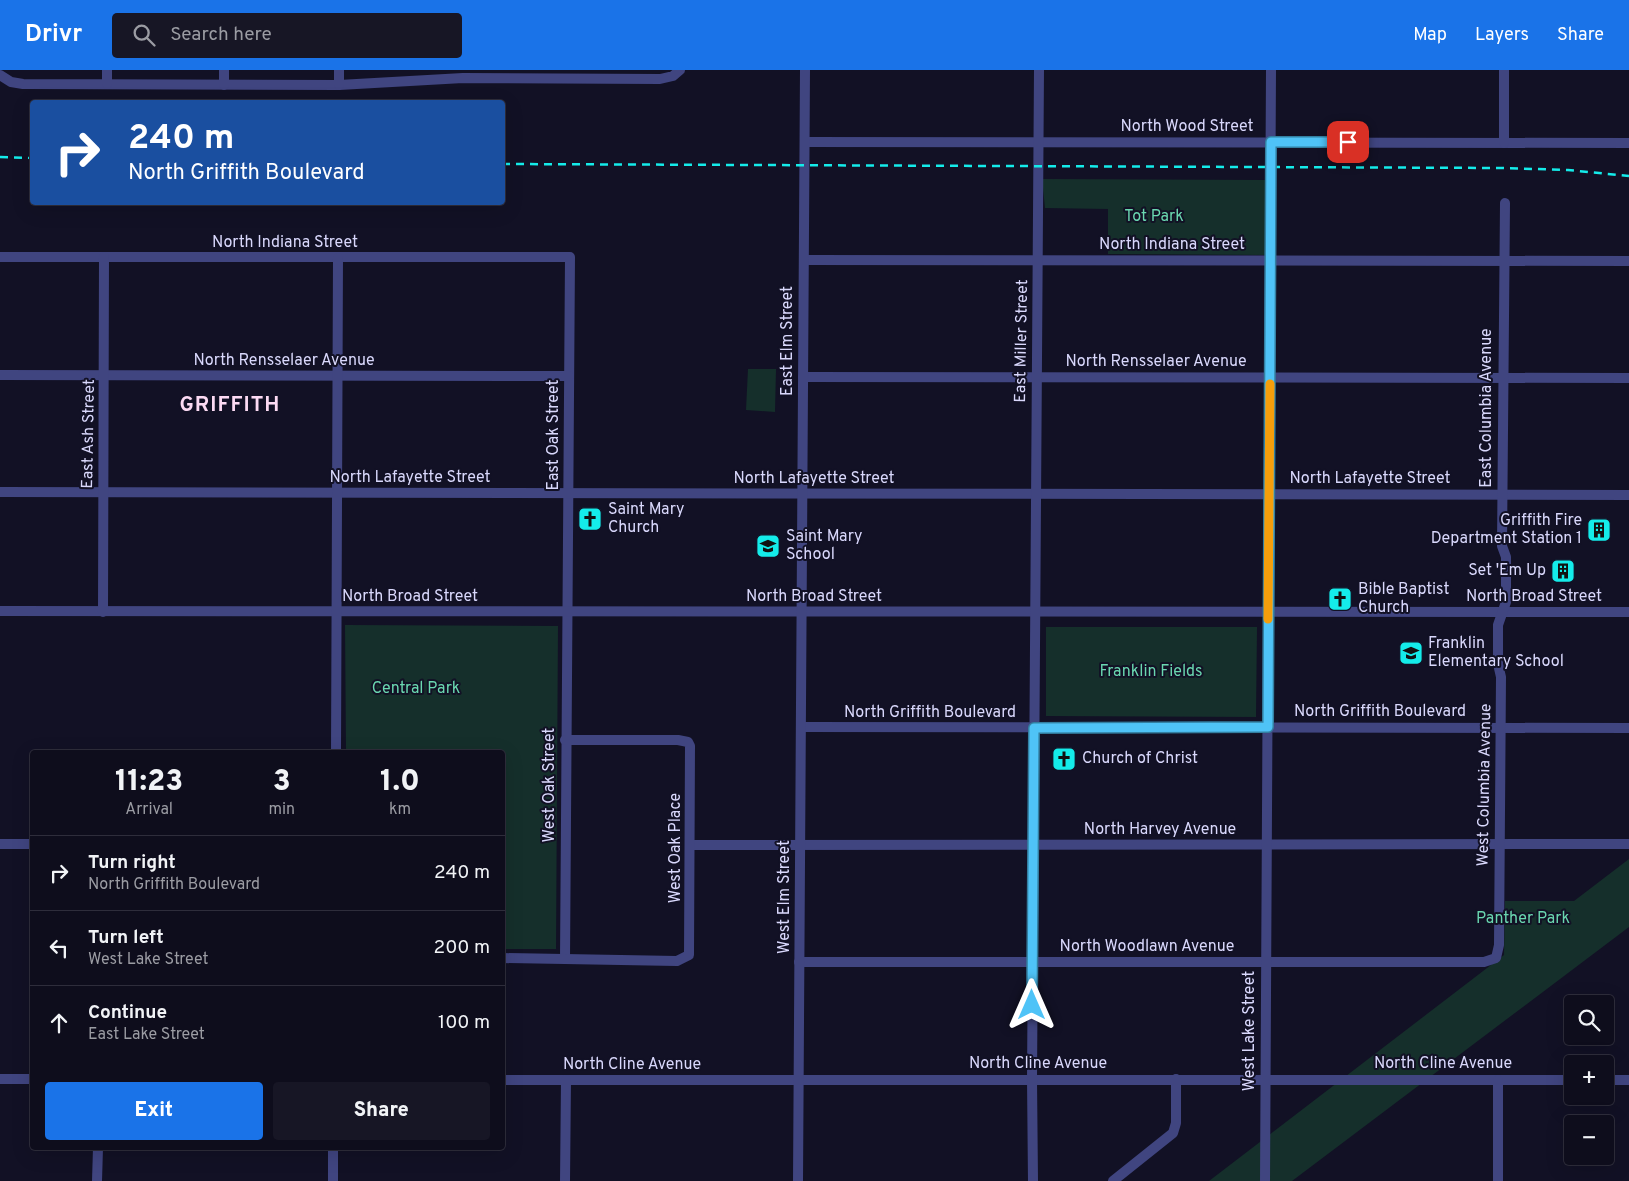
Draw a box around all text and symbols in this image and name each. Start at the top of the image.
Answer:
search box [112,13,462,58]
text: Drivr [25,20,82,50]
icon: search [130,21,158,49]
text: Search here [170,23,272,47]
text: Map [1413,24,1447,47]
text: Layers [1475,24,1529,47]
text: Share [1557,24,1604,47]
text: 240 m [128,117,234,161]
street label: North Wood Street [1120,117,1254,137]
icon: right [45,120,110,185]
pin [1327,121,1369,163]
icon: arrive [1334,128,1362,156]
text: North Griffith Boulevard [128,160,365,187]
park label: Tot Park [1124,207,1184,227]
street label: North Indiana Street [212,233,358,253]
street label: North Indiana Street [1099,235,1245,255]
street label: East Miller Street [1011,279,1033,403]
street label: East Elm Street [778,286,798,396]
street label: East Columbia Avenue [1477,328,1497,488]
street label: North Rensselaer Avenue [193,351,375,371]
street label: North Rensselaer Avenue [1065,352,1247,372]
street label: East Ash Street [78,379,100,489]
street label: East Oak Street [544,379,564,491]
district label: GRIFFITH [180,392,280,419]
street label: North Lafayette Street [329,468,491,488]
street label: North Lafayette Street [733,469,895,489]
street label: North Lafayette Street [1289,469,1451,489]
place label: Saint Mary Church [608,500,684,538]
church icon: Saint Mary Church [577,506,603,532]
place label: Griffith Fire Department Station 1 [1431,511,1582,549]
building icon: Griffith Fire Department Station 1 [1586,517,1612,543]
place label: Saint Mary School [786,527,862,565]
school or university icon: Saint Mary School [755,533,781,559]
building icon: Set 'Em Up [1550,558,1576,584]
place label: Set 'Em Up [1468,561,1546,581]
place label: Bible Baptist Church [1358,580,1449,618]
church icon: Bible Baptist Church [1327,586,1353,612]
street label: North Broad Street [342,587,478,607]
street label: North Broad Street [746,587,882,607]
street label: North Broad Street [1466,587,1602,607]
place label: Franklin Elementary School [1428,634,1564,672]
school or university icon: Franklin Elementary School [1398,640,1424,666]
park label: Franklin Fields [1099,662,1203,682]
park label: Central Park [372,679,460,699]
street label: North Griffith Boulevard [1294,702,1466,722]
street label: North Griffith Boulevard [844,703,1016,723]
street label: West Columbia Avenue [1474,703,1496,867]
street label: West Oak Street [540,728,560,842]
church icon: Church of Christ [1051,746,1077,772]
place label: Church of Christ [1082,749,1198,769]
text: 11:23 [115,764,183,801]
text: 3 [273,764,291,801]
text: 1.0 [380,764,420,801]
street label: West Oak Place [666,793,686,903]
text: Arrival [125,800,173,820]
text: min [268,800,295,820]
text: km [389,800,411,820]
street label: North Harvey Avenue [1084,820,1236,840]
street label: West Elm Street [775,840,795,954]
text: Turn right [88,851,176,875]
icon: right [45,859,73,887]
text: 240 m [434,861,490,885]
text: North Griffith Boulevard [88,875,260,895]
park label: Panther Park [1476,909,1570,929]
text: Turn left [88,926,164,950]
icon: left [45,934,73,962]
text: 200 m [434,936,490,960]
street label: North Woodlawn Avenue [1060,937,1234,957]
text: West Lake Street [88,950,209,970]
street label: West Lake Street [1240,971,1260,1091]
position arrow [1005,978,1057,1030]
map controls [1564,995,1614,1165]
button: search [1564,995,1614,1045]
text: Continue [88,1001,167,1025]
icon: ahead [45,1009,73,1037]
text: 100 m [438,1011,490,1035]
text: East Lake Street [88,1025,205,1045]
street label: North Cline Avenue [969,1054,1107,1074]
street label: North Cline Avenue [1374,1054,1512,1074]
street label: North Cline Avenue [563,1055,701,1075]
button: + [1564,1055,1614,1105]
button: Exit [45,1082,263,1140]
button: Share [273,1082,490,1140]
button: − [1564,1115,1614,1165]

